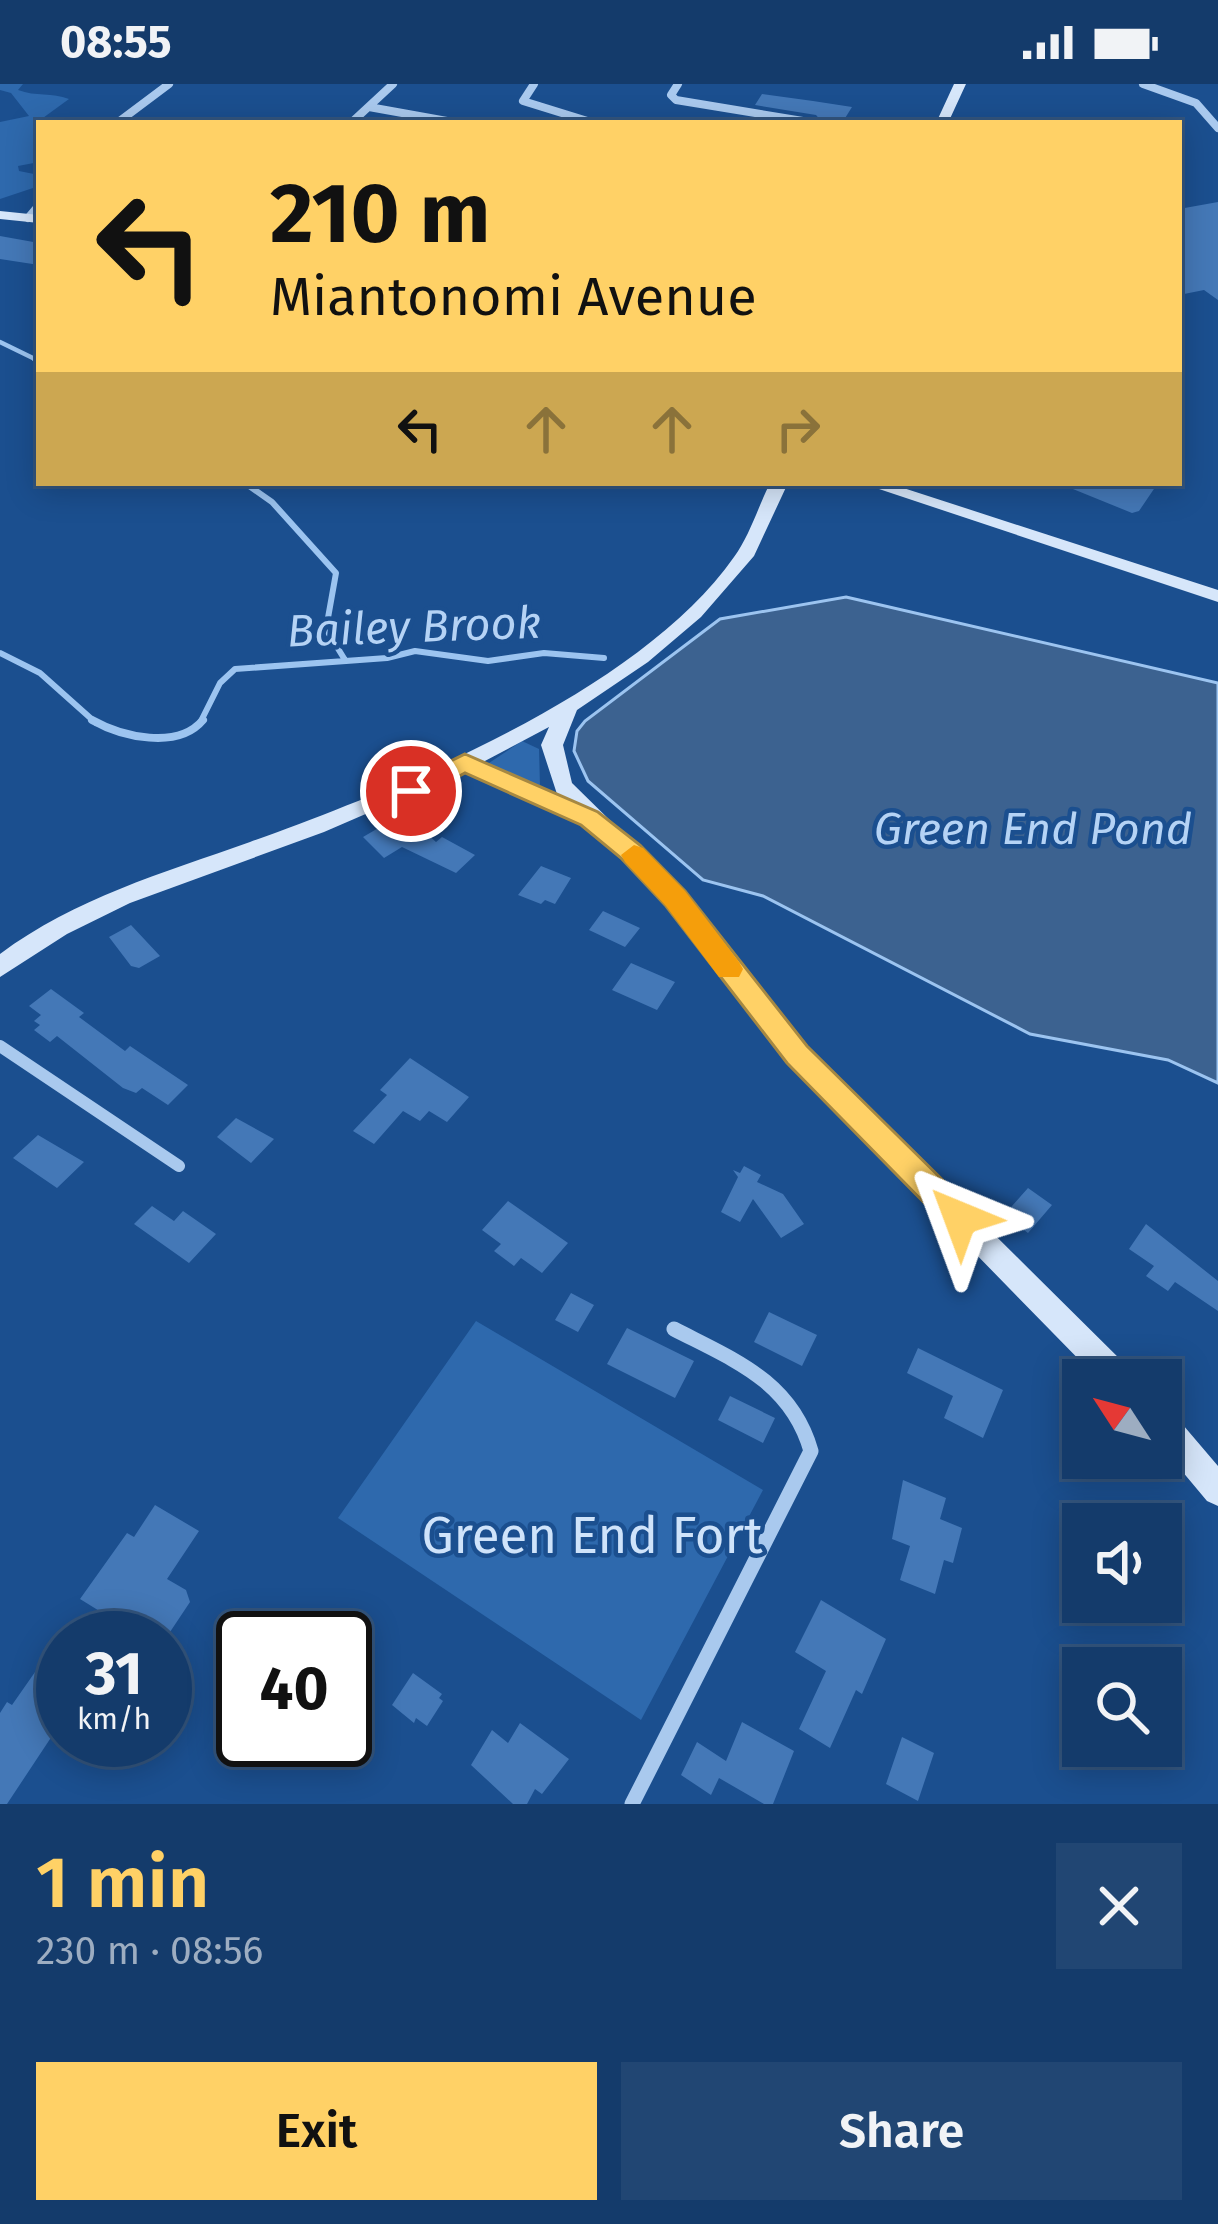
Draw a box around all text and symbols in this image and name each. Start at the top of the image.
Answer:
text: 08:55 [60,15,172,69]
text: 210 m [270,163,491,264]
icon: left [72,168,228,324]
text: Miantonomi Avenue [270,265,757,329]
icon: left [387,396,453,462]
icon: ahead [513,396,579,462]
icon: ahead [639,396,705,462]
icon: right [765,396,831,462]
water label: Bailey Brook [286,596,542,658]
pin [360,740,462,842]
icon: arrive [378,758,444,824]
water label: Green End Pond [874,802,1192,856]
position arrow [897,1155,1023,1281]
north arrow [1062,1359,1182,1479]
map controls [1062,1359,1182,1767]
button: sound [1062,1503,1182,1623]
park label: Green End Fort [421,1505,763,1567]
speed limit sign: 40 [216,1611,372,1767]
text: 31 [85,1638,143,1710]
button: search [1062,1647,1182,1767]
text: km/h [77,1701,151,1737]
text: 1 min [36,1840,209,1926]
button: close [1056,1843,1182,1969]
text: 230 m · 08:56 [36,1928,263,1974]
button: Exit [36,2062,597,2200]
button: Share [621,2062,1182,2200]

